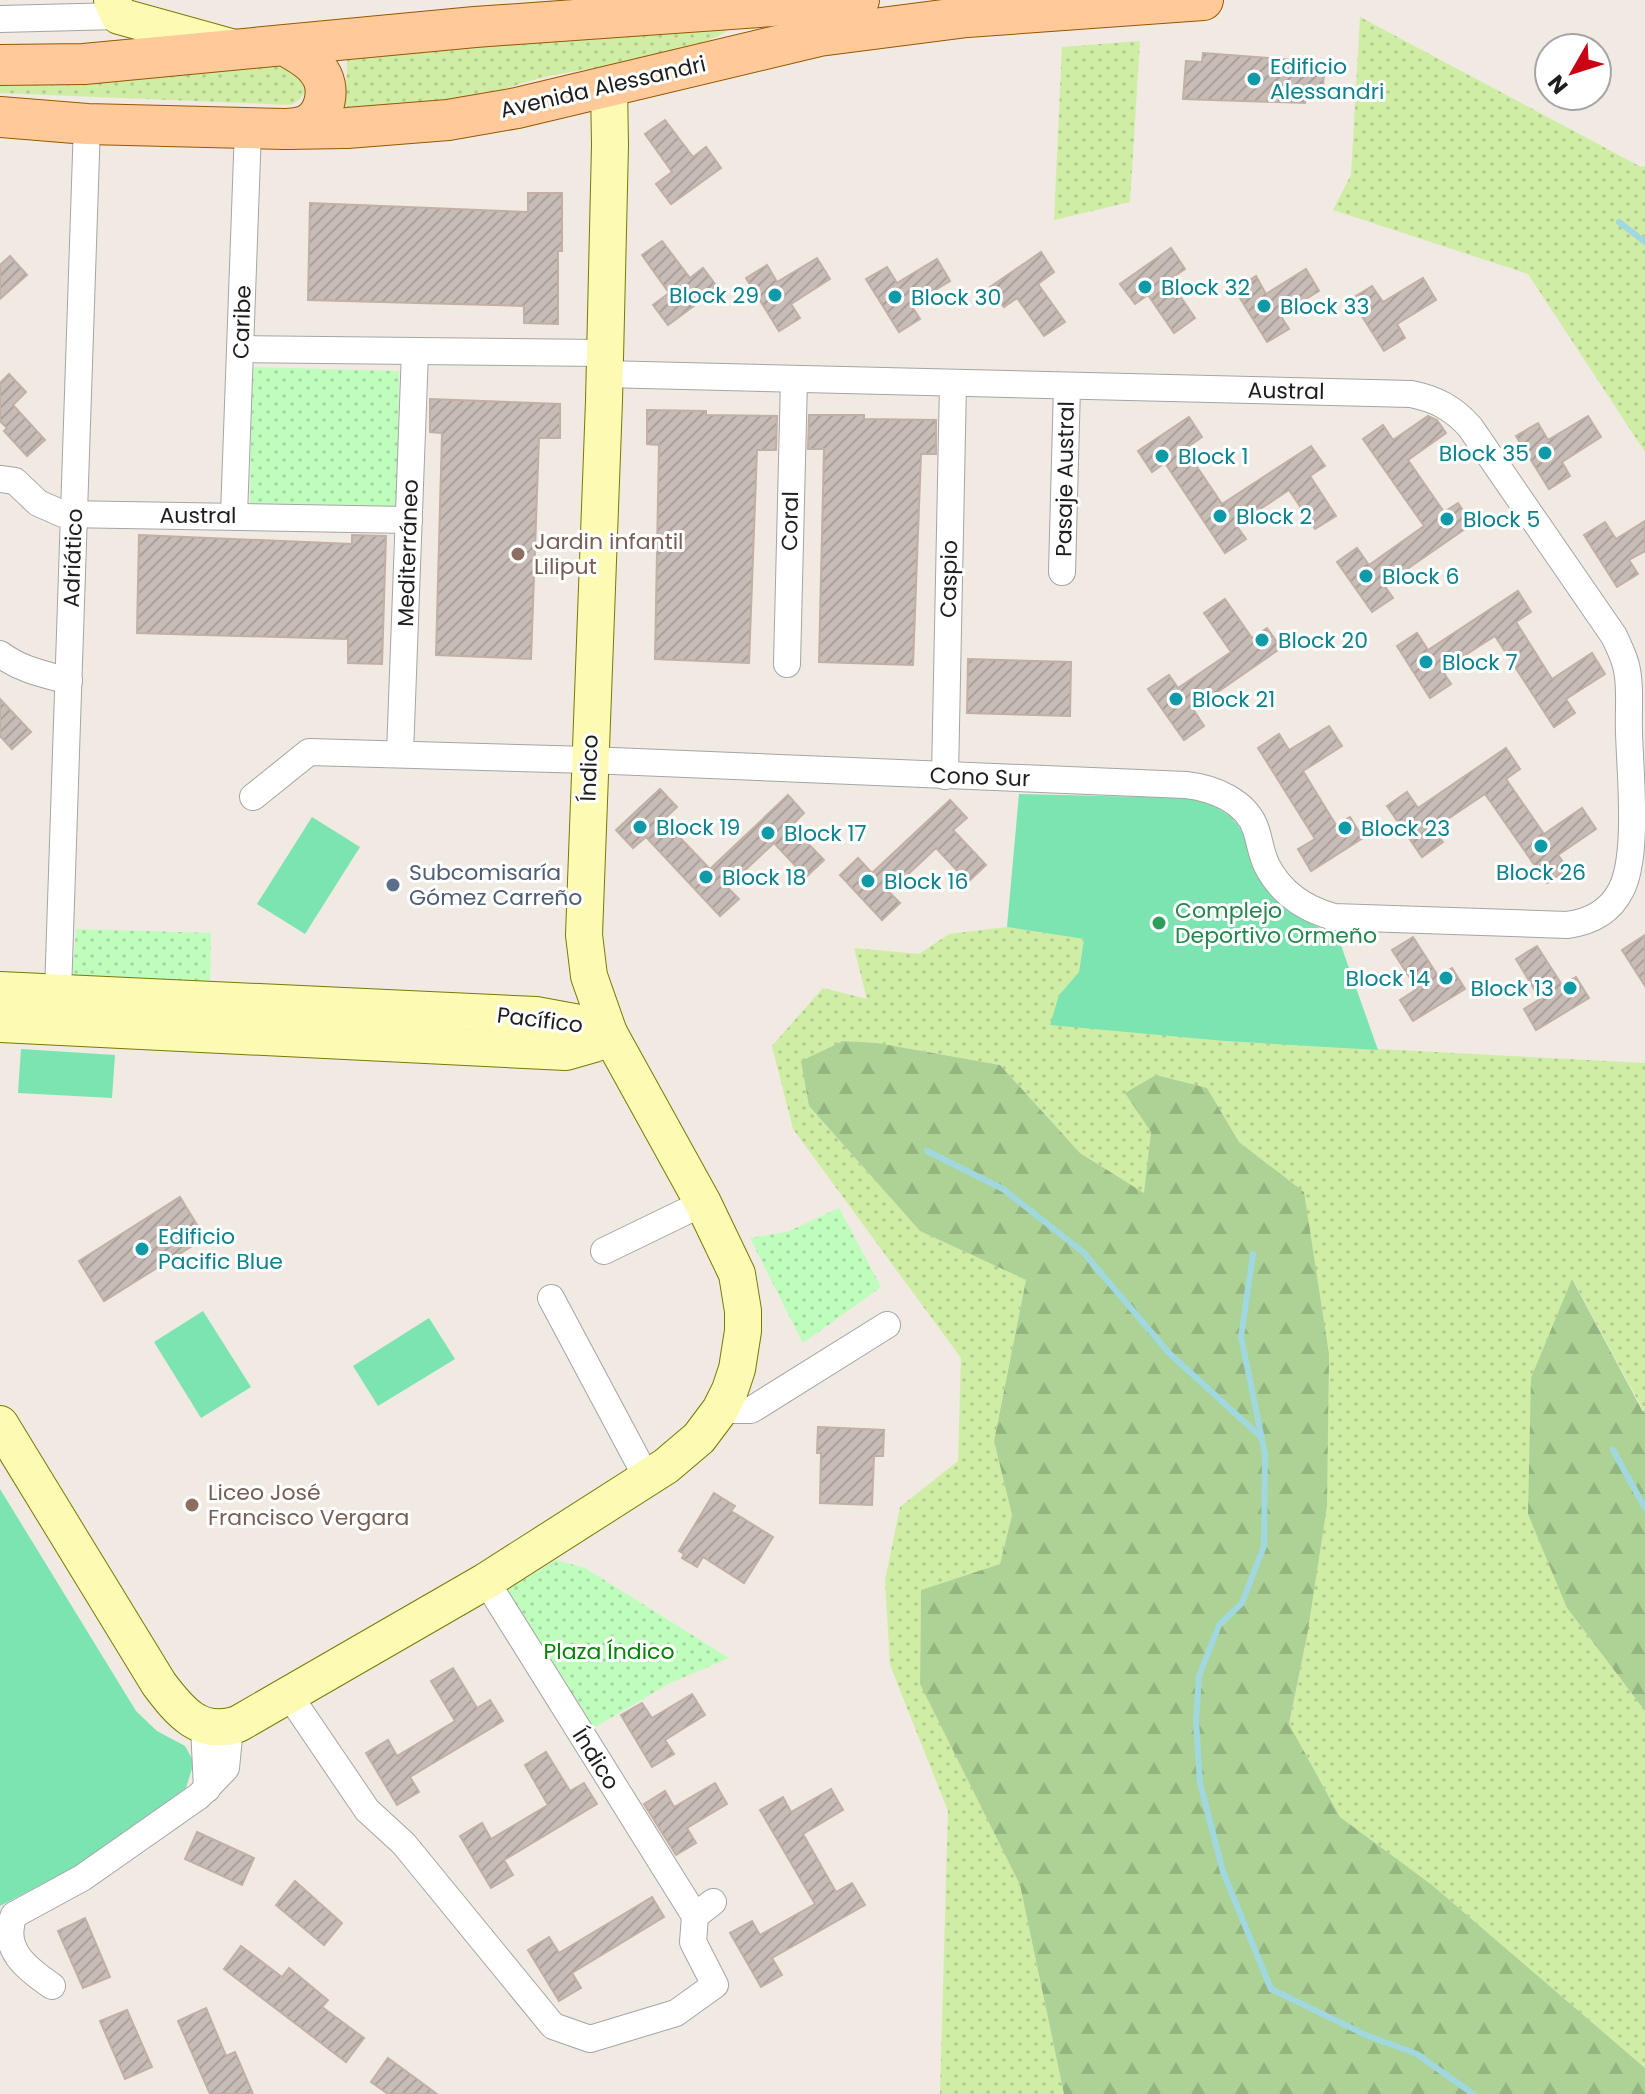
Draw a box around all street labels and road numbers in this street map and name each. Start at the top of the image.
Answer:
street label: Avenida Alessandri [497,48,709,126]
street label: Caribe [225,284,259,360]
street label: Austral [1247,375,1325,407]
street label: Pasaje Austral [1048,401,1082,557]
street label: Mediterráneo [390,479,426,627]
street label: Coral [774,491,806,551]
street label: Austral [160,500,236,531]
street label: Adriático [56,508,90,608]
street label: Caspio [933,540,965,618]
street label: Índico [572,734,606,802]
street label: Cono Sur [929,760,1031,794]
street label: Pacífico [495,999,585,1041]
street label: Índico [565,1722,627,1796]

